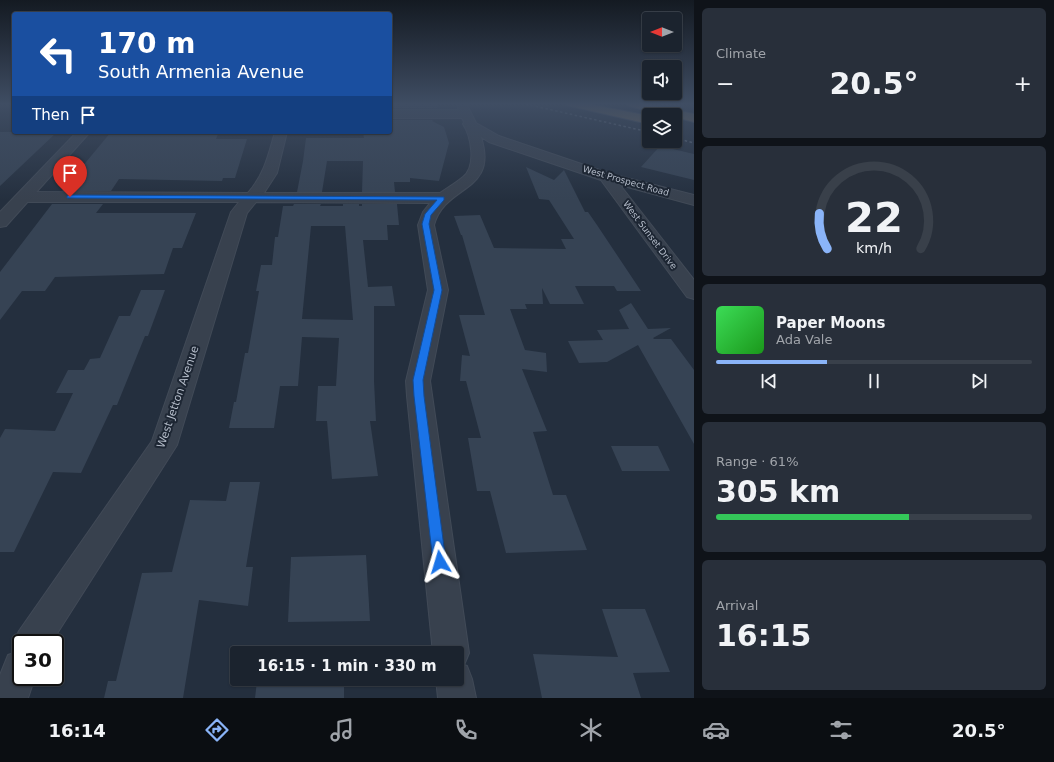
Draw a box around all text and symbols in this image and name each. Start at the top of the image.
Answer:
north arrow [642,12,682,52]
map controls [642,12,682,148]
text: 170 m [98,27,195,60]
icon: left [32,28,84,80]
text: Climate [716,46,766,61]
button: sound [642,60,682,100]
text: South Armenia Avenue [98,61,304,82]
text: 20.5° [829,66,919,101]
text: − [716,71,734,96]
text: + [1014,71,1032,96]
icon: arrive [77,104,99,126]
text: Then [32,106,69,124]
button: layers [642,108,682,148]
pin [53,156,87,197]
icon: arrive [59,162,81,184]
street label: West Prospect Road [582,164,670,198]
text: 22 [845,193,903,242]
street label: West Sunset Drive [621,199,679,271]
text: km/h [856,240,892,256]
text: Paper Moons [776,314,885,332]
text: Ada Vale [776,332,832,347]
street label: West Jetton Avenue [154,344,202,450]
icon: previous [758,370,780,392]
icon: pause [863,370,885,392]
icon: next [968,370,990,392]
text: Range · 61% [716,454,799,469]
text: 305 km [716,474,840,509]
position arrow [419,541,461,583]
text: Arrival [716,598,758,613]
text: 16:15 [716,618,812,653]
speed limit sign: 30 [12,634,64,686]
text: 16:15 · 1 min · 330 m [257,657,437,675]
icon: directions [203,716,231,744]
icon: music [328,716,356,744]
icon: phone [452,716,480,744]
icon: climate [577,716,605,744]
icon: car [702,716,730,744]
icon: filters [827,716,855,744]
text: 16:14 [48,720,106,741]
text: 20.5° [952,720,1006,741]

